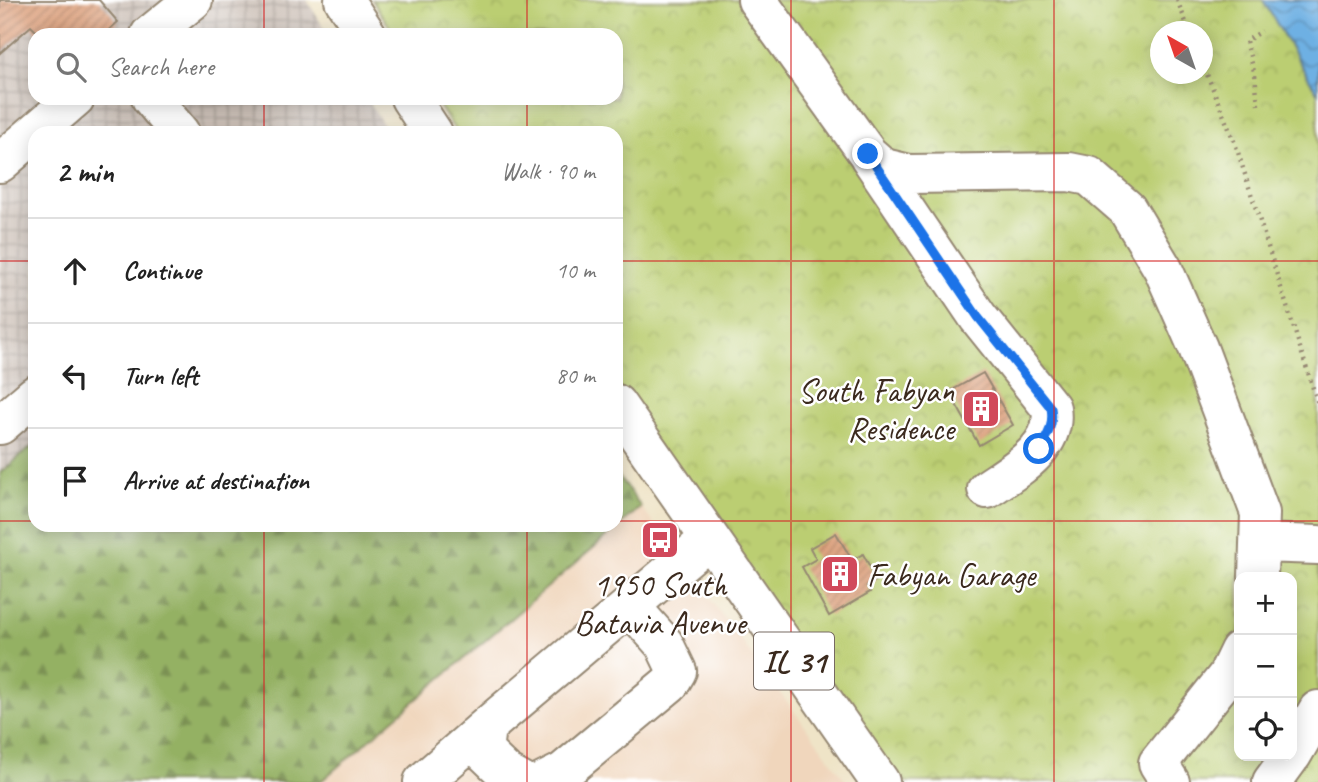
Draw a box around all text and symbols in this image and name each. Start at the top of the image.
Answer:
north arrow [1150,21,1213,84]
search box [28,28,623,105]
icon: search [52,48,90,86]
text: Search here [108,50,214,83]
route end [852,138,883,169]
text: 2 min [56,153,113,191]
text: Walk · 90 m [502,157,595,186]
icon: ahead [56,252,94,290]
text: Continue [123,254,201,287]
text: 10 m [556,256,595,285]
icon: left [56,357,94,395]
text: Turn left [123,359,198,392]
text: 80 m [556,361,595,390]
place label: South Fabyan Residence [798,370,956,450]
building icon: South Fabyan Residence [960,388,1002,430]
route start [1023,433,1054,464]
icon: arrive [56,462,94,500]
text: Arrive at destination [123,464,309,497]
bus stop icon: 1950 South Batavia Avenue [639,519,681,561]
building icon: Fabyan Garage [819,553,861,595]
place label: Fabyan Garage [867,554,1038,596]
place label: 1950 South Batavia Avenue [574,564,748,644]
map controls [1234,572,1297,761]
button: + [1234,572,1297,635]
road number: IL 31 [754,632,834,690]
button: − [1234,635,1297,698]
button: locate [1234,698,1297,761]

